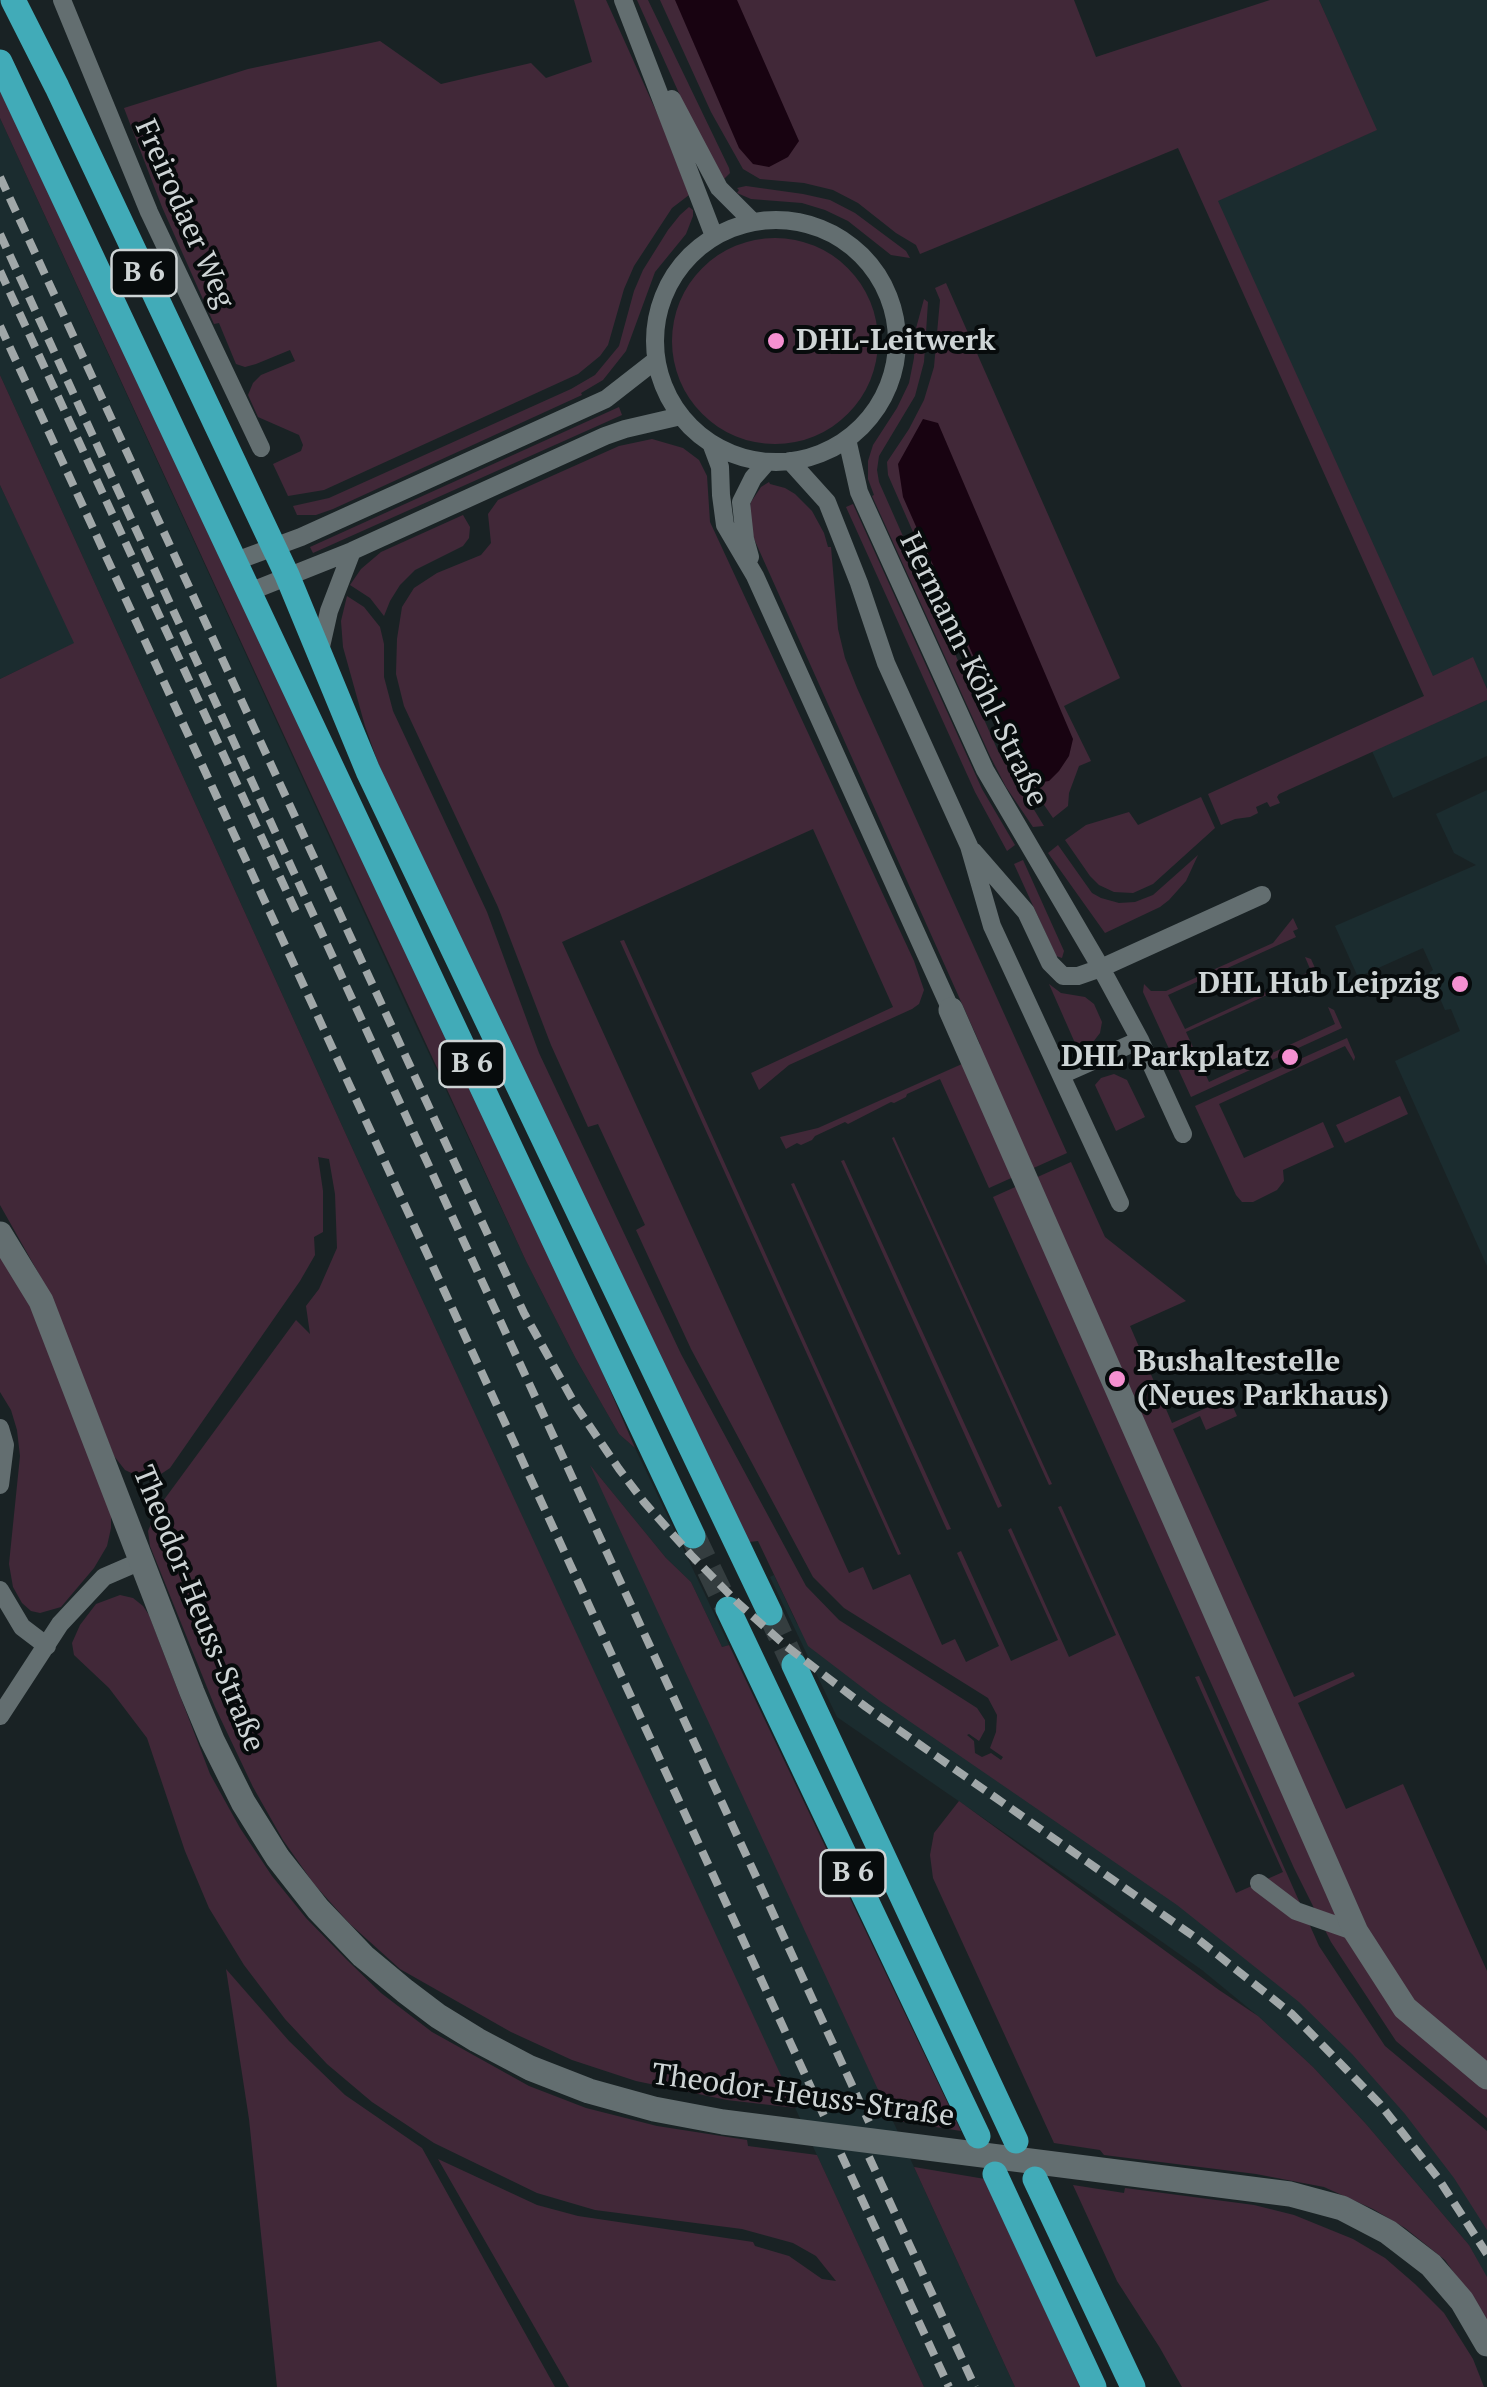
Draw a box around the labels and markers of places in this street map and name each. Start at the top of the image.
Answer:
place label: DHL-Leitwerk [796,323,996,359]
marker: DHL-Leitwerk [765,330,787,352]
place label: DHL Hub Leipzig [1198,966,1440,1002]
marker: DHL Hub Leipzig [1449,973,1471,995]
place label: DHL Parkplatz [1061,1039,1270,1075]
marker: DHL Parkplatz [1279,1046,1301,1068]
place label: Bushaltestelle (Neues Parkhaus) [1137,1344,1389,1414]
marker: Bushaltestelle (Neues Parkhaus) [1106,1368,1128,1390]

